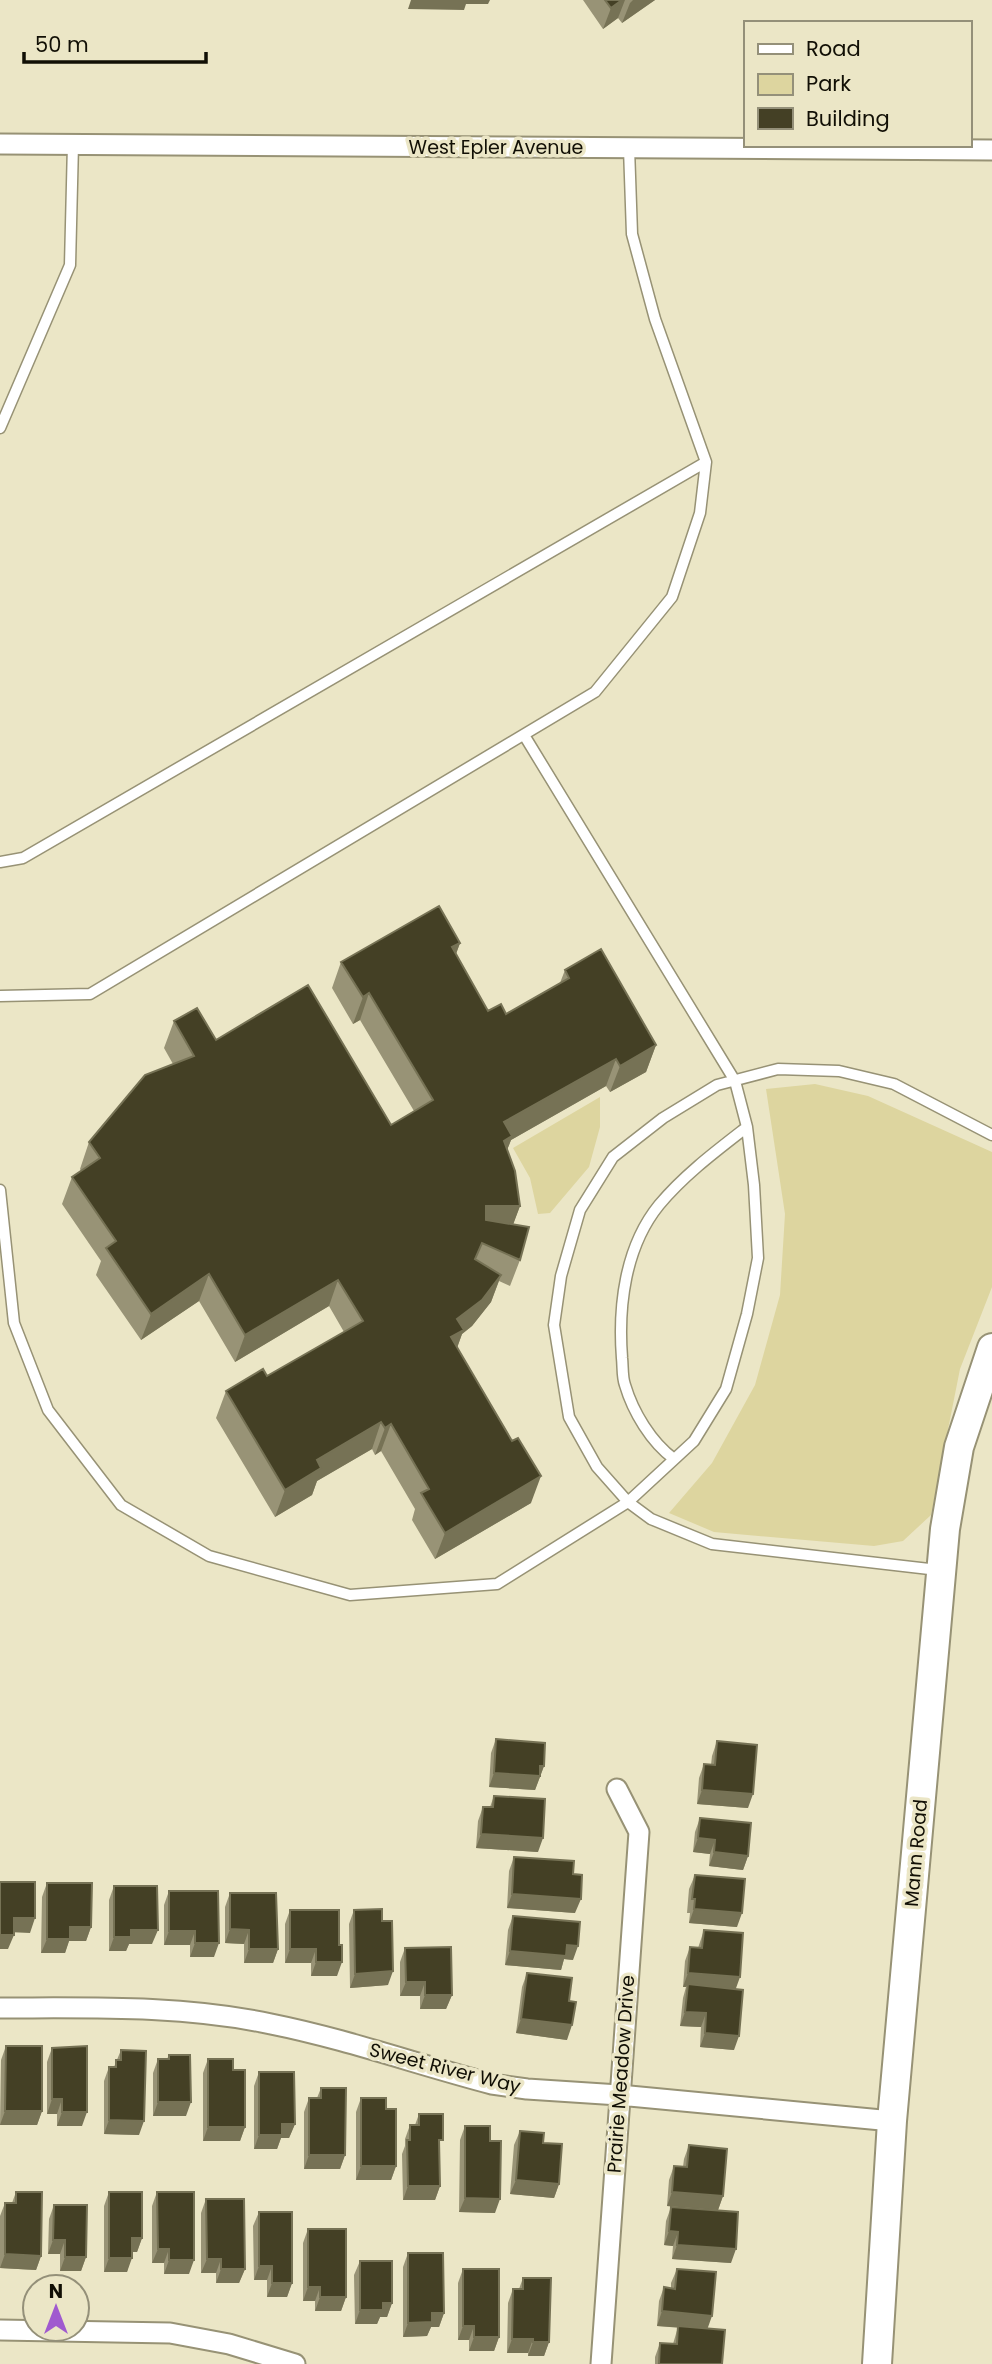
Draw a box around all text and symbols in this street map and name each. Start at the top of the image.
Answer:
scale bar [24,21,206,65]
legend [744,21,971,147]
text: 50 m [35,30,89,59]
text: Road [806,34,861,63]
text: Park [806,69,851,98]
text: Building [806,104,890,133]
street label: West Epler Avenue [409,134,583,161]
street label: Mann Road [898,1798,934,1908]
street label: Prairie Meadow Drive [601,1974,641,2174]
street label: Sweet River Way [366,2036,524,2100]
north arrow [21,2273,91,2343]
text: N [49,2278,63,2305]

